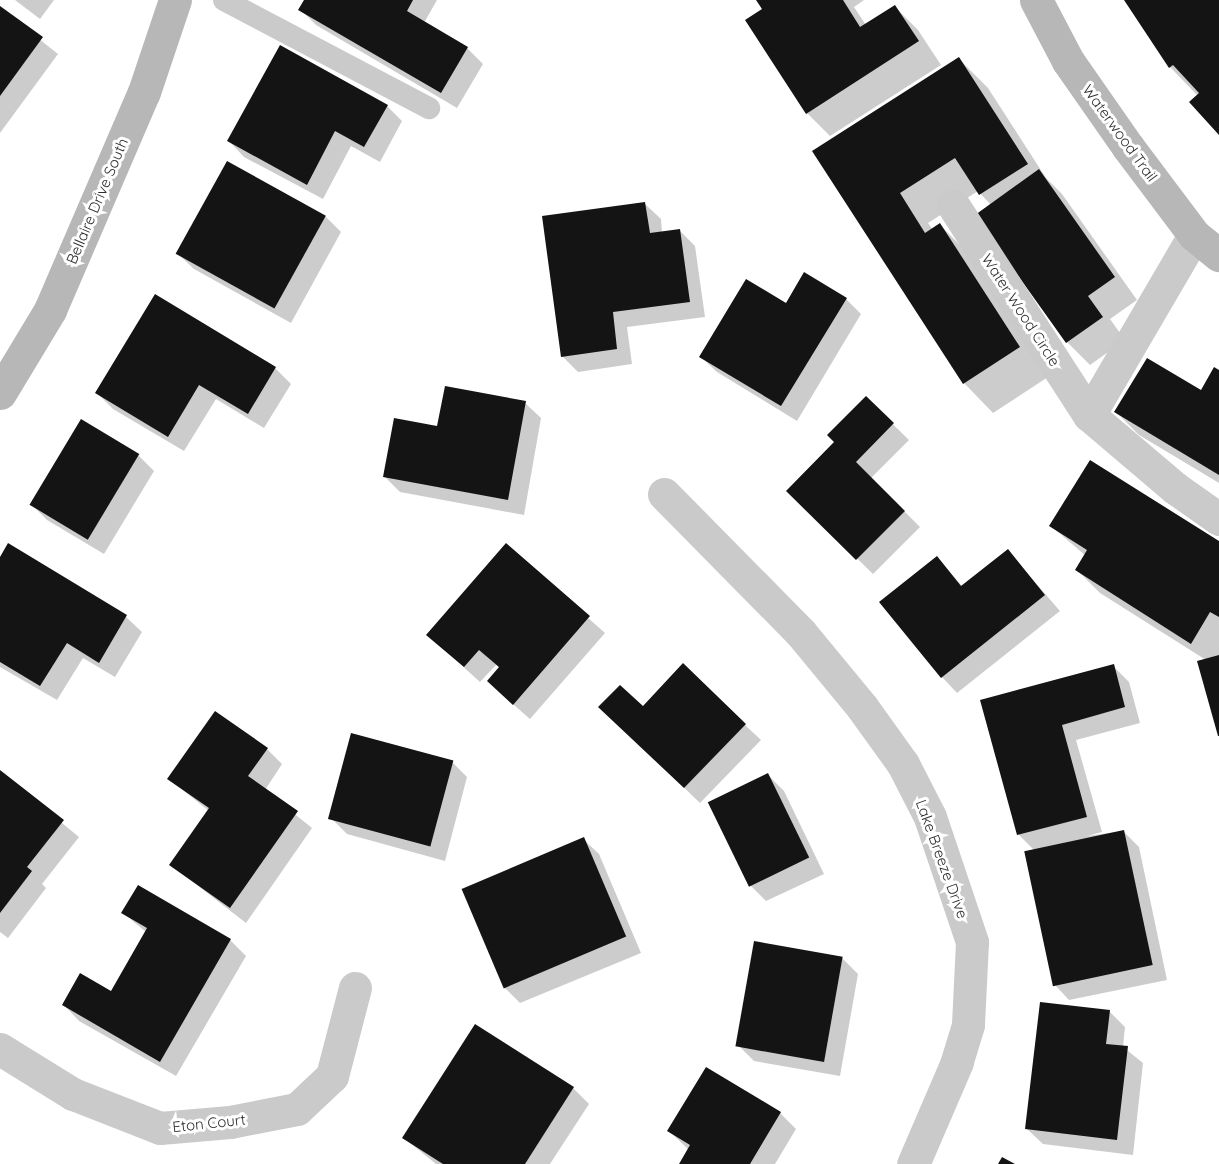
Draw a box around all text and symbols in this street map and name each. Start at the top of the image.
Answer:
street label: Waterwood Trail [1079,81,1161,185]
street label: Bellaire Drive South [62,135,132,267]
street label: Water Wood Circle [978,250,1064,370]
street label: Lake Breeze Drive [912,797,972,921]
street label: Eton Court [171,1110,247,1136]

